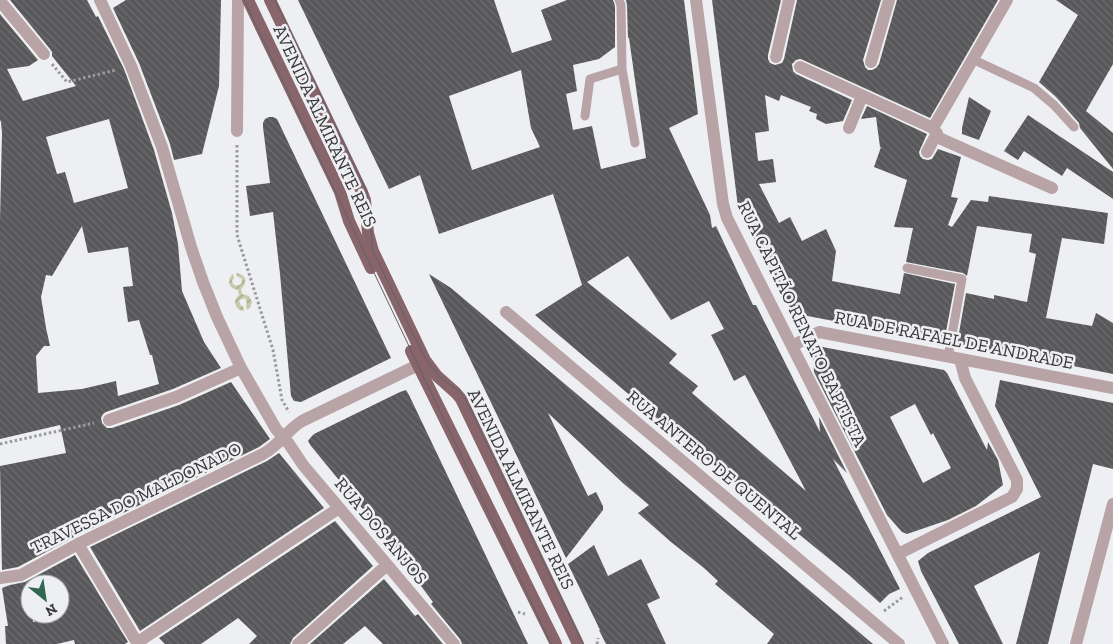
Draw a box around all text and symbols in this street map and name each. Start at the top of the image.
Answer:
street label: AVENIDA ALMIRANTE REIS [268,21,382,231]
street label: RUA CAPITÃO RENATO BAPTISTA [733,198,871,451]
street label: RUA DE RAFAEL DE ANDRADE [833,306,1075,374]
street label: AVENIDA ALMIRANTE REIS [463,385,579,593]
street label: RUA ANTERO DE QUENTAL [622,385,806,545]
street label: TRAVESSA DO MALDONADO [27,437,245,559]
street label: RUA DOS ANJOS [330,473,432,589]
north arrow [20,574,70,624]
text: N [42,600,60,620]

